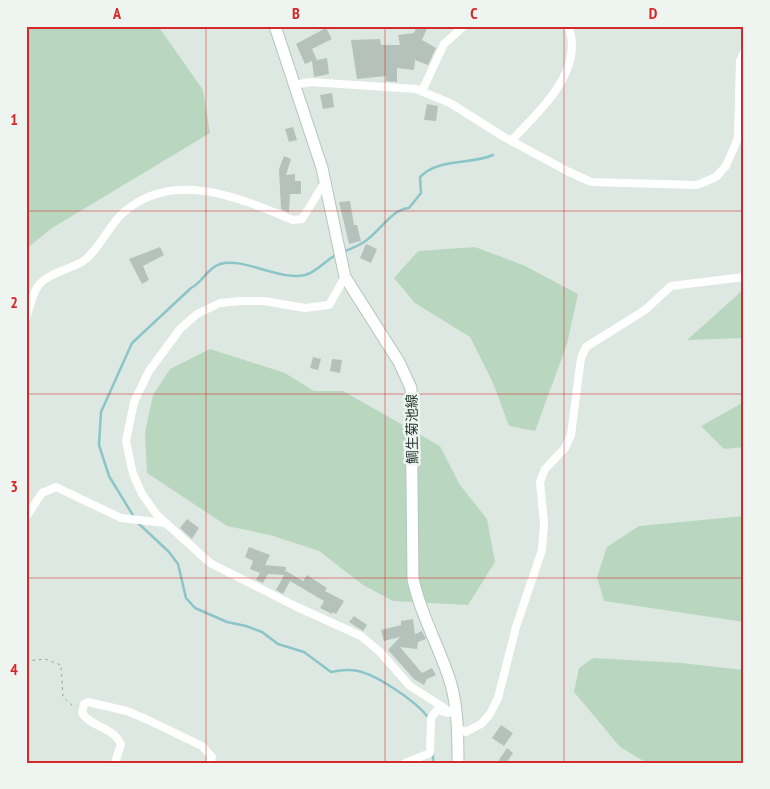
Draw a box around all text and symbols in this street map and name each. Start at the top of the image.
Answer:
text: A [112,3,122,23]
text: B [292,3,300,23]
text: C [470,3,478,23]
text: D [649,3,658,23]
text: 1 [10,109,18,129]
text: 2 [10,292,18,312]
street label: 鯛生菊池線 [402,394,422,464]
text: 3 [10,476,18,496]
text: 4 [10,659,18,679]

